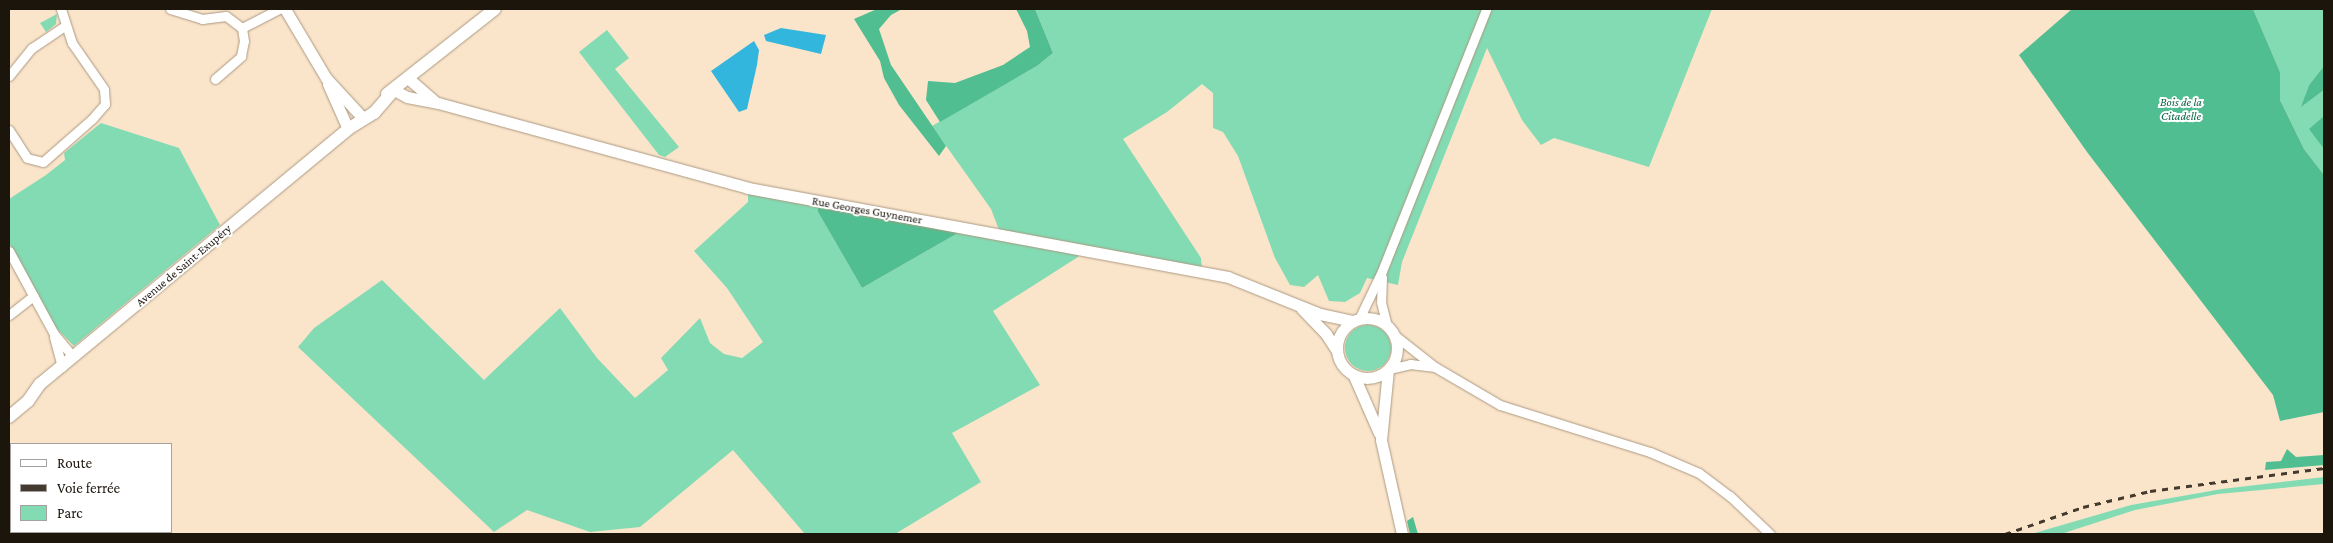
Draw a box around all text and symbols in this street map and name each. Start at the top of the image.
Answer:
park label: Bois de la Citadelle [2160,96,2202,124]
street label: Rue Georges Guynemer [811,194,923,228]
street label: Avenue de Saint-Exupéry [133,222,235,310]
legend [10,443,172,533]
text: Route [57,455,92,471]
text: Voie ferrée [57,480,120,496]
text: Parc [57,505,83,521]

